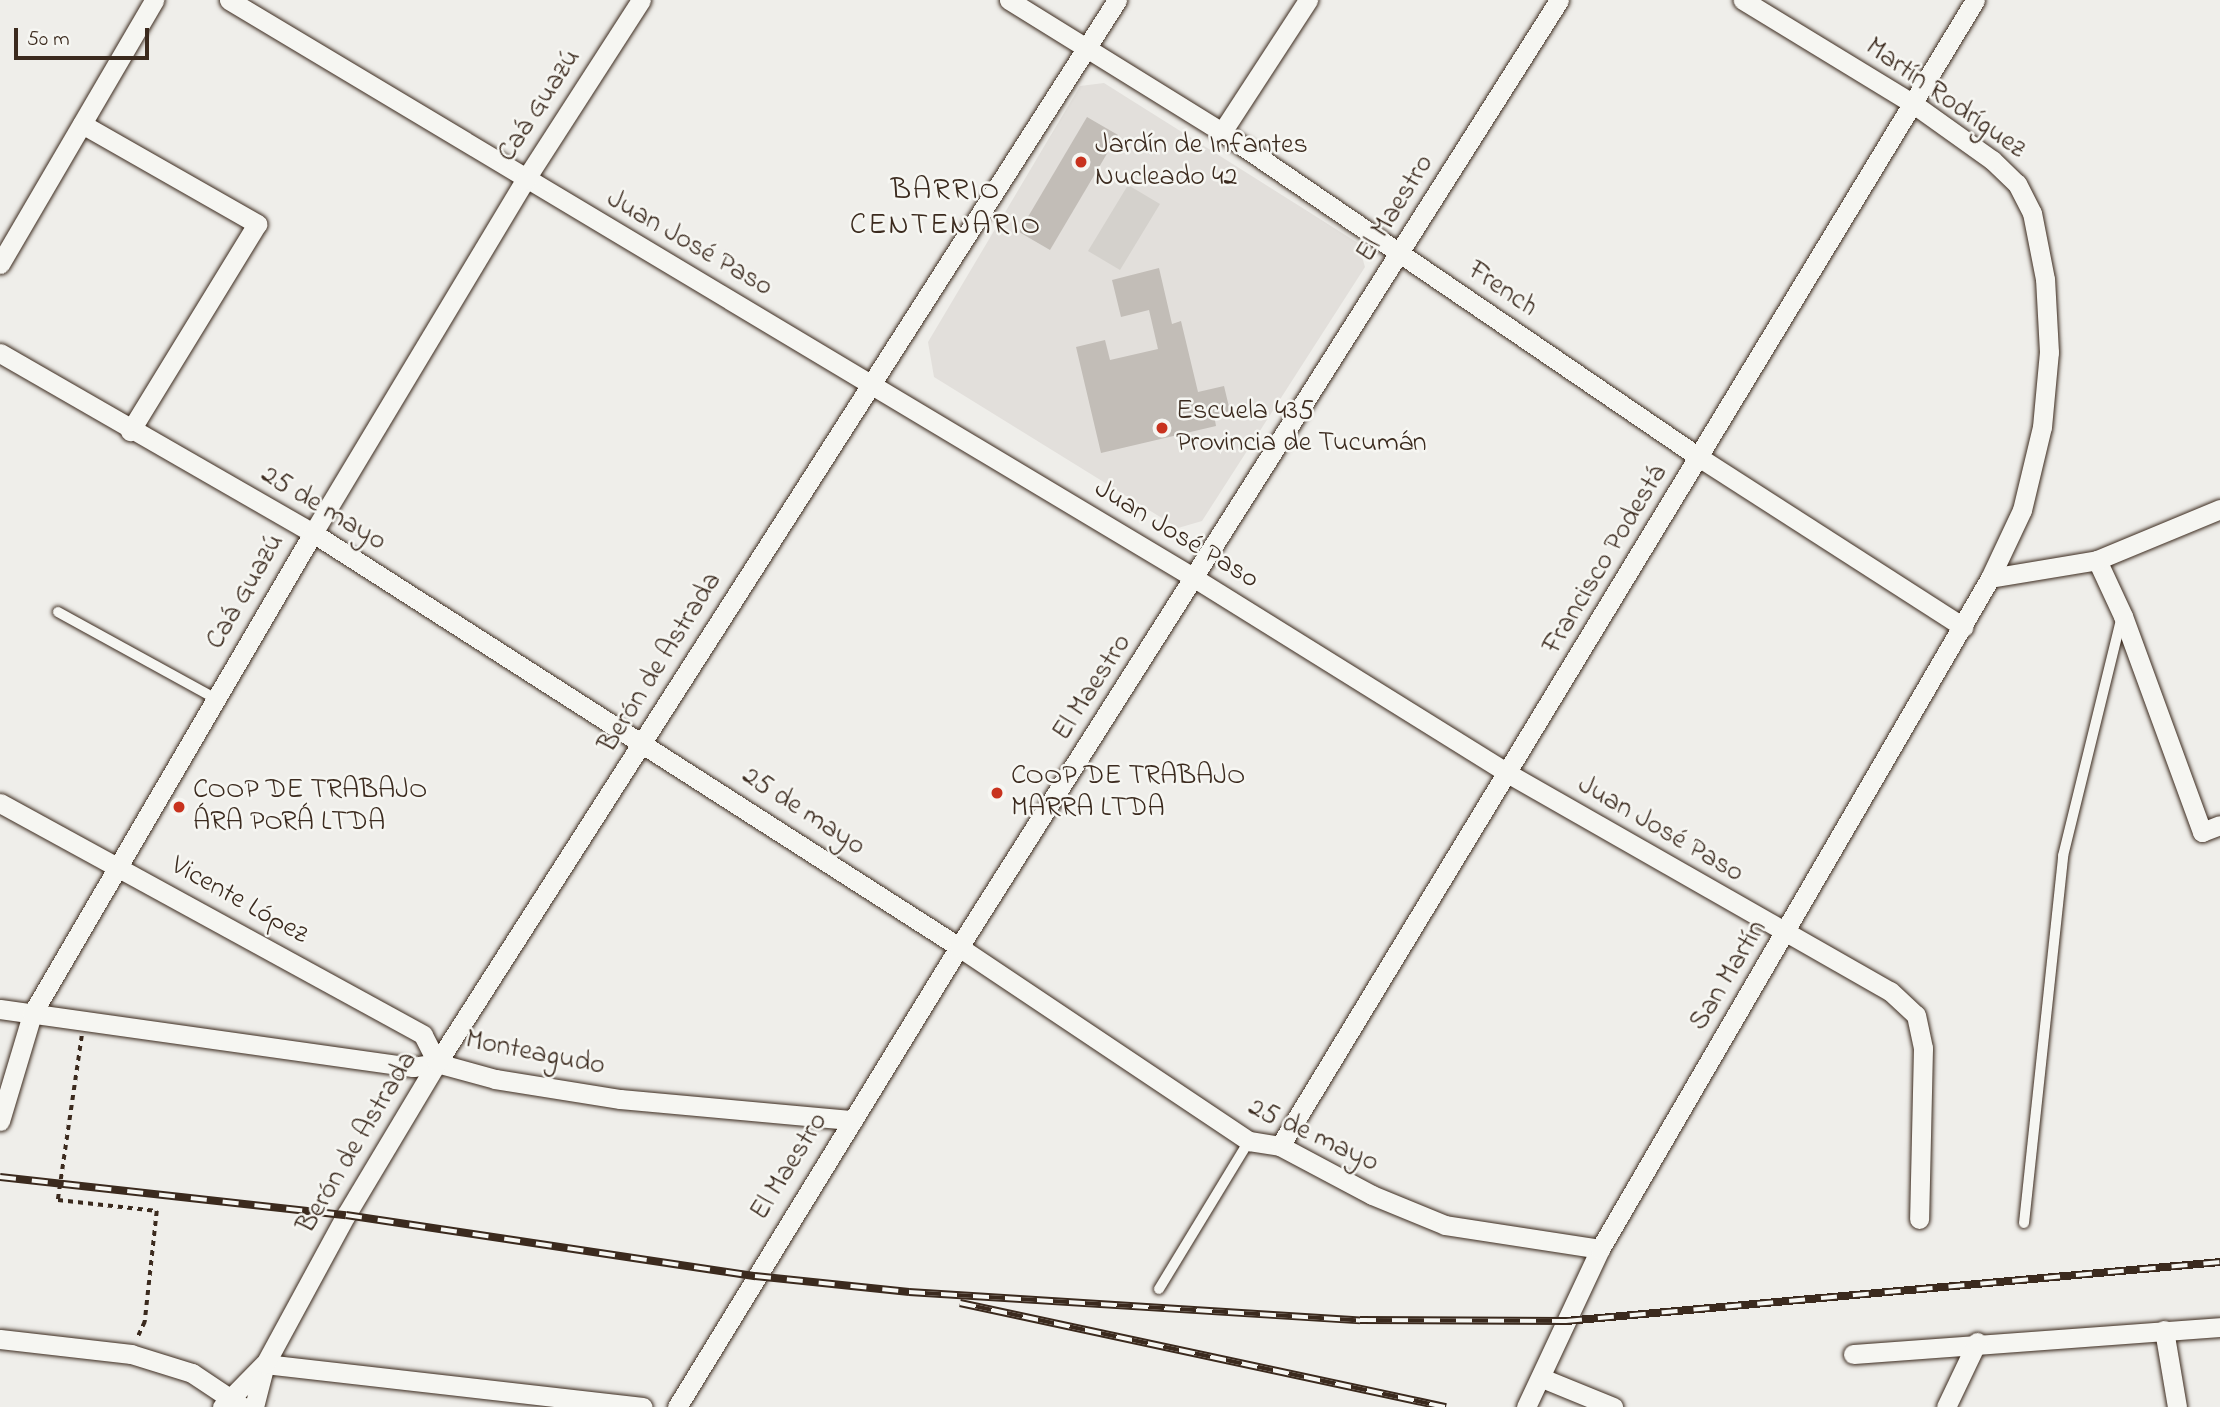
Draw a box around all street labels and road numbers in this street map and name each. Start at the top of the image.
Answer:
street label: Martín Rodríguez [1858,31,2032,167]
street label: Caá Guazú [491,43,589,169]
street label: El Maestro [1350,149,1442,269]
street label: Juan José Paso [600,183,778,305]
street label: French [1461,255,1543,325]
street label: 25 de mayo [254,459,392,559]
street label: Francisco Podestá [1536,459,1676,661]
street label: Juan José Paso [1088,473,1264,597]
street label: Caá Guazú [199,528,293,656]
street label: Berón de Astrada [592,567,730,759]
street label: El Maestro [1046,628,1140,748]
street label: 25 de mayo [735,760,871,864]
street label: Juan José Paso [1571,769,1749,891]
street label: Vicente López [164,850,314,952]
street label: San Martín [1683,915,1775,1037]
street label: Monteagudo [462,1024,608,1084]
street label: Berón de Astrada [290,1046,426,1240]
street label: 25 de mayo [1242,1091,1384,1181]
street label: El Maestro [744,1107,836,1227]

